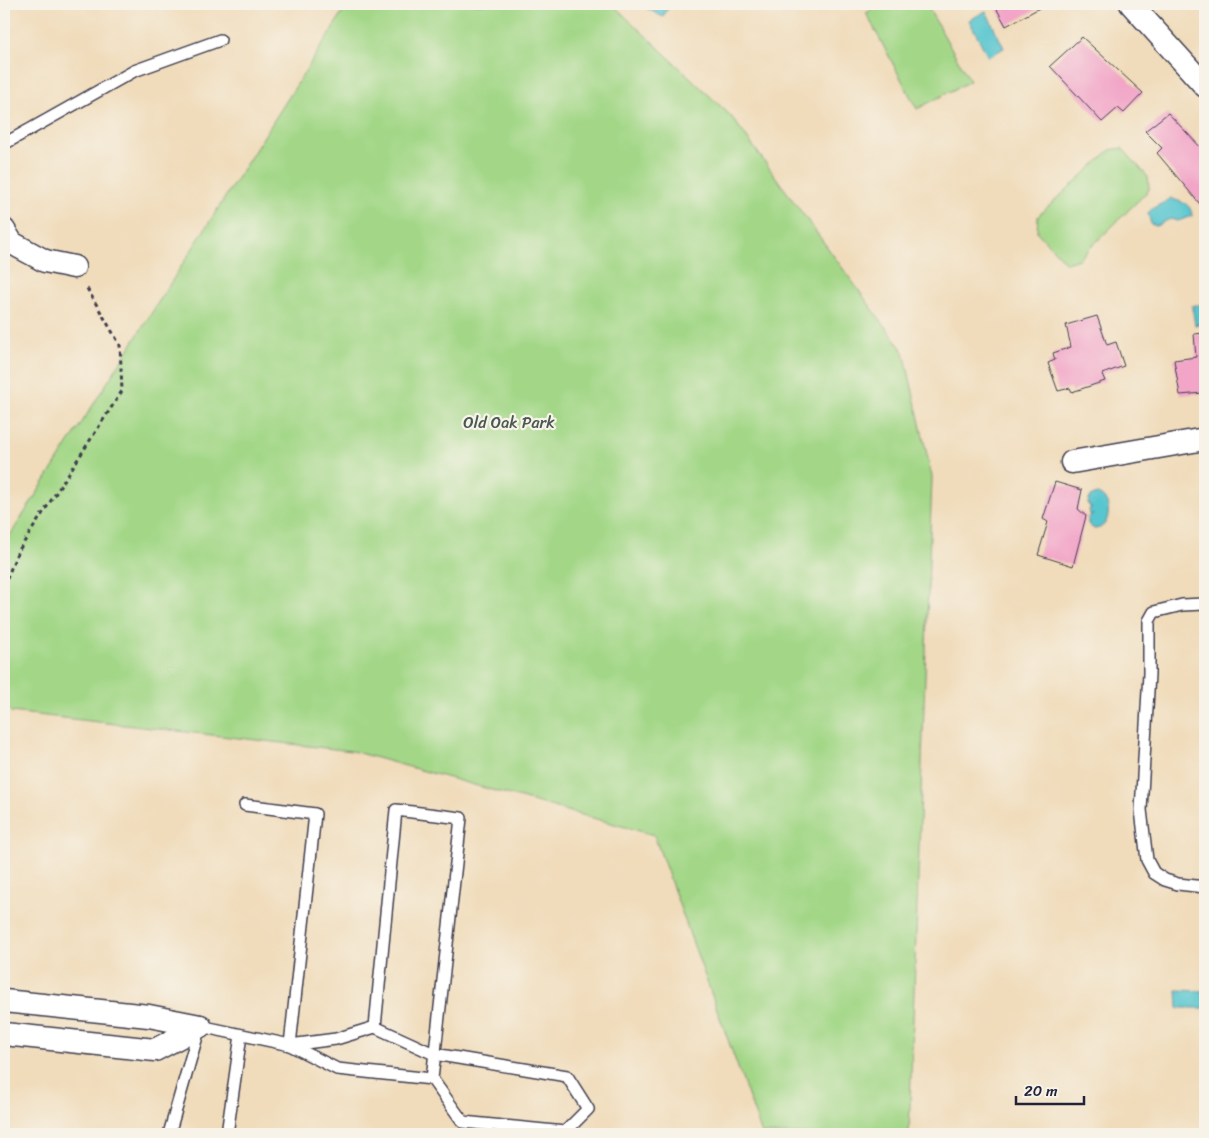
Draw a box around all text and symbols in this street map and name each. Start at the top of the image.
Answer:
park label: Old Oak Park [463,408,555,437]
scale bar [1016,1073,1084,1105]
text: 20 m [1024,1078,1058,1104]

